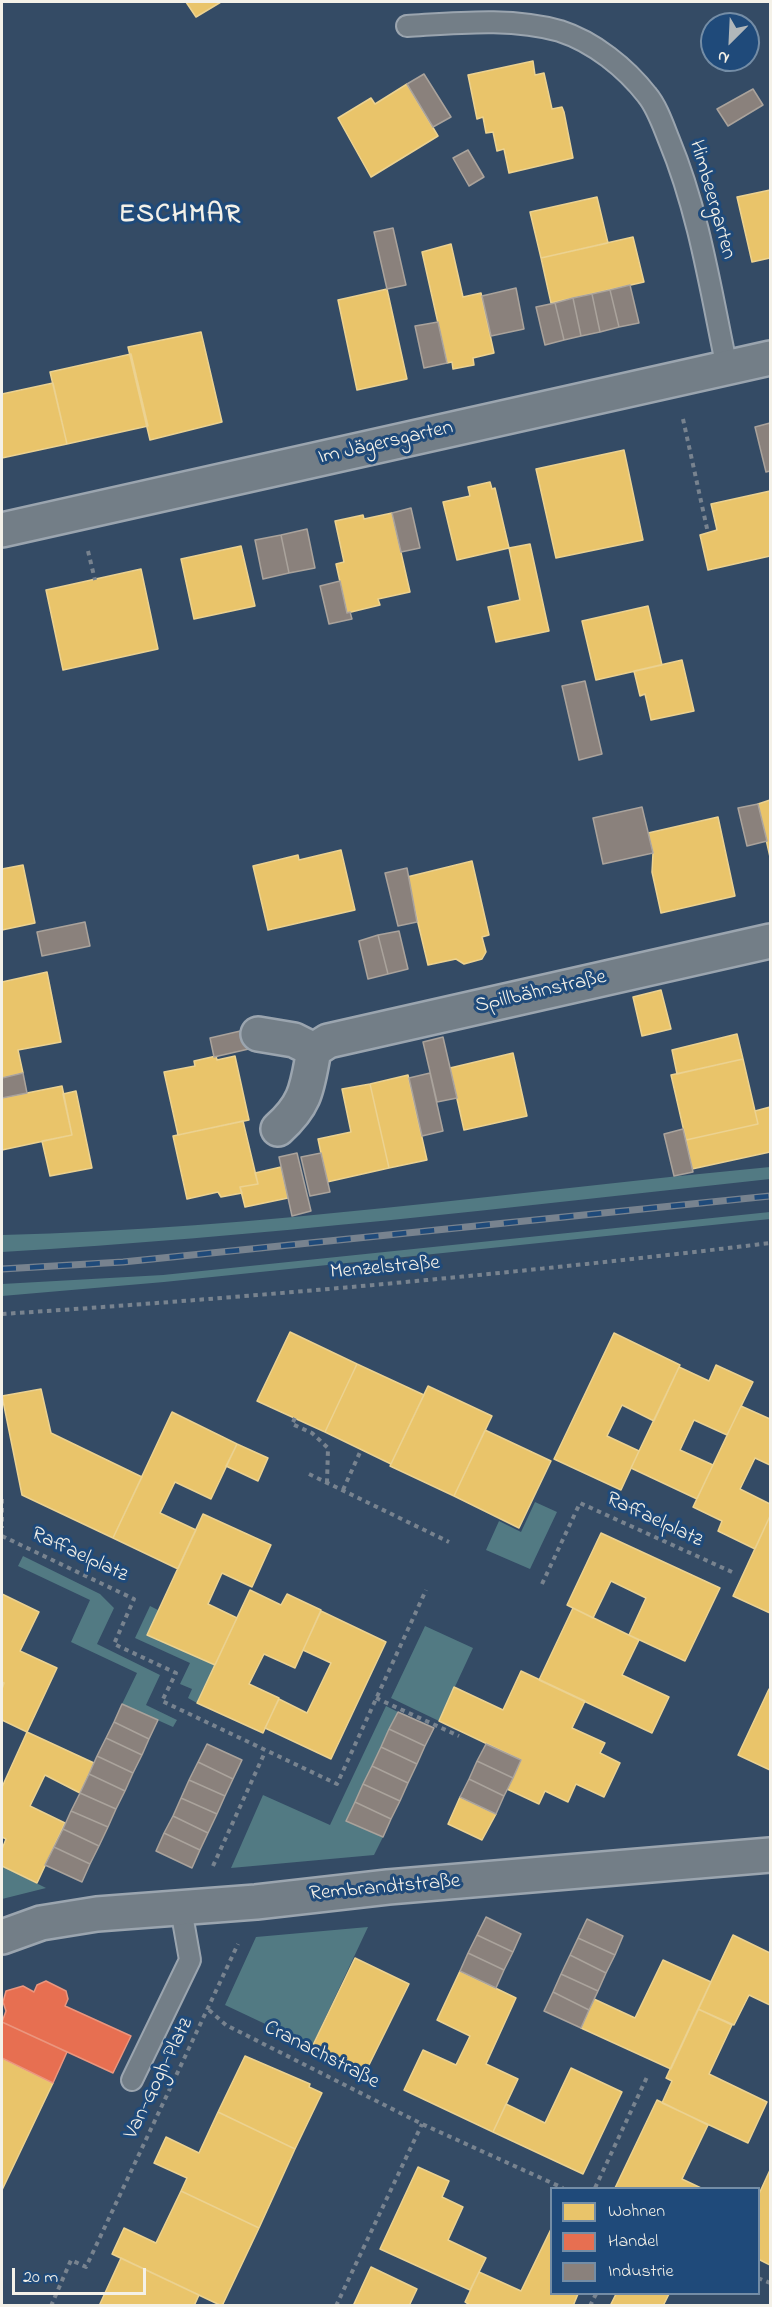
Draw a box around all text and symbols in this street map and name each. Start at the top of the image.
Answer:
north arrow [700,12,760,72]
text: N [714,43,733,70]
street label: Himbeergarten [682,138,740,262]
district label: ESCHMAR [119,201,241,233]
street label: Im Jägersgarten [316,416,456,472]
street label: Spillbähnstraße [473,966,609,1020]
street label: Menzelstraße [329,1252,441,1286]
street label: Raffaelplatz [602,1488,706,1554]
street label: Raffaelplatz [27,1523,131,1589]
street label: Rembrandtstraße [308,1870,462,1908]
street label: Van-Gogh-Platz [120,2014,200,2144]
street label: Cranachstraße [259,2016,383,2096]
legend [550,2187,760,2295]
text: Wohnen [608,2199,665,2225]
text: Handel [608,2229,658,2255]
scale bar [15,2256,148,2294]
text: Industrie [608,2259,674,2285]
text: 20 m [23,2265,58,2291]

